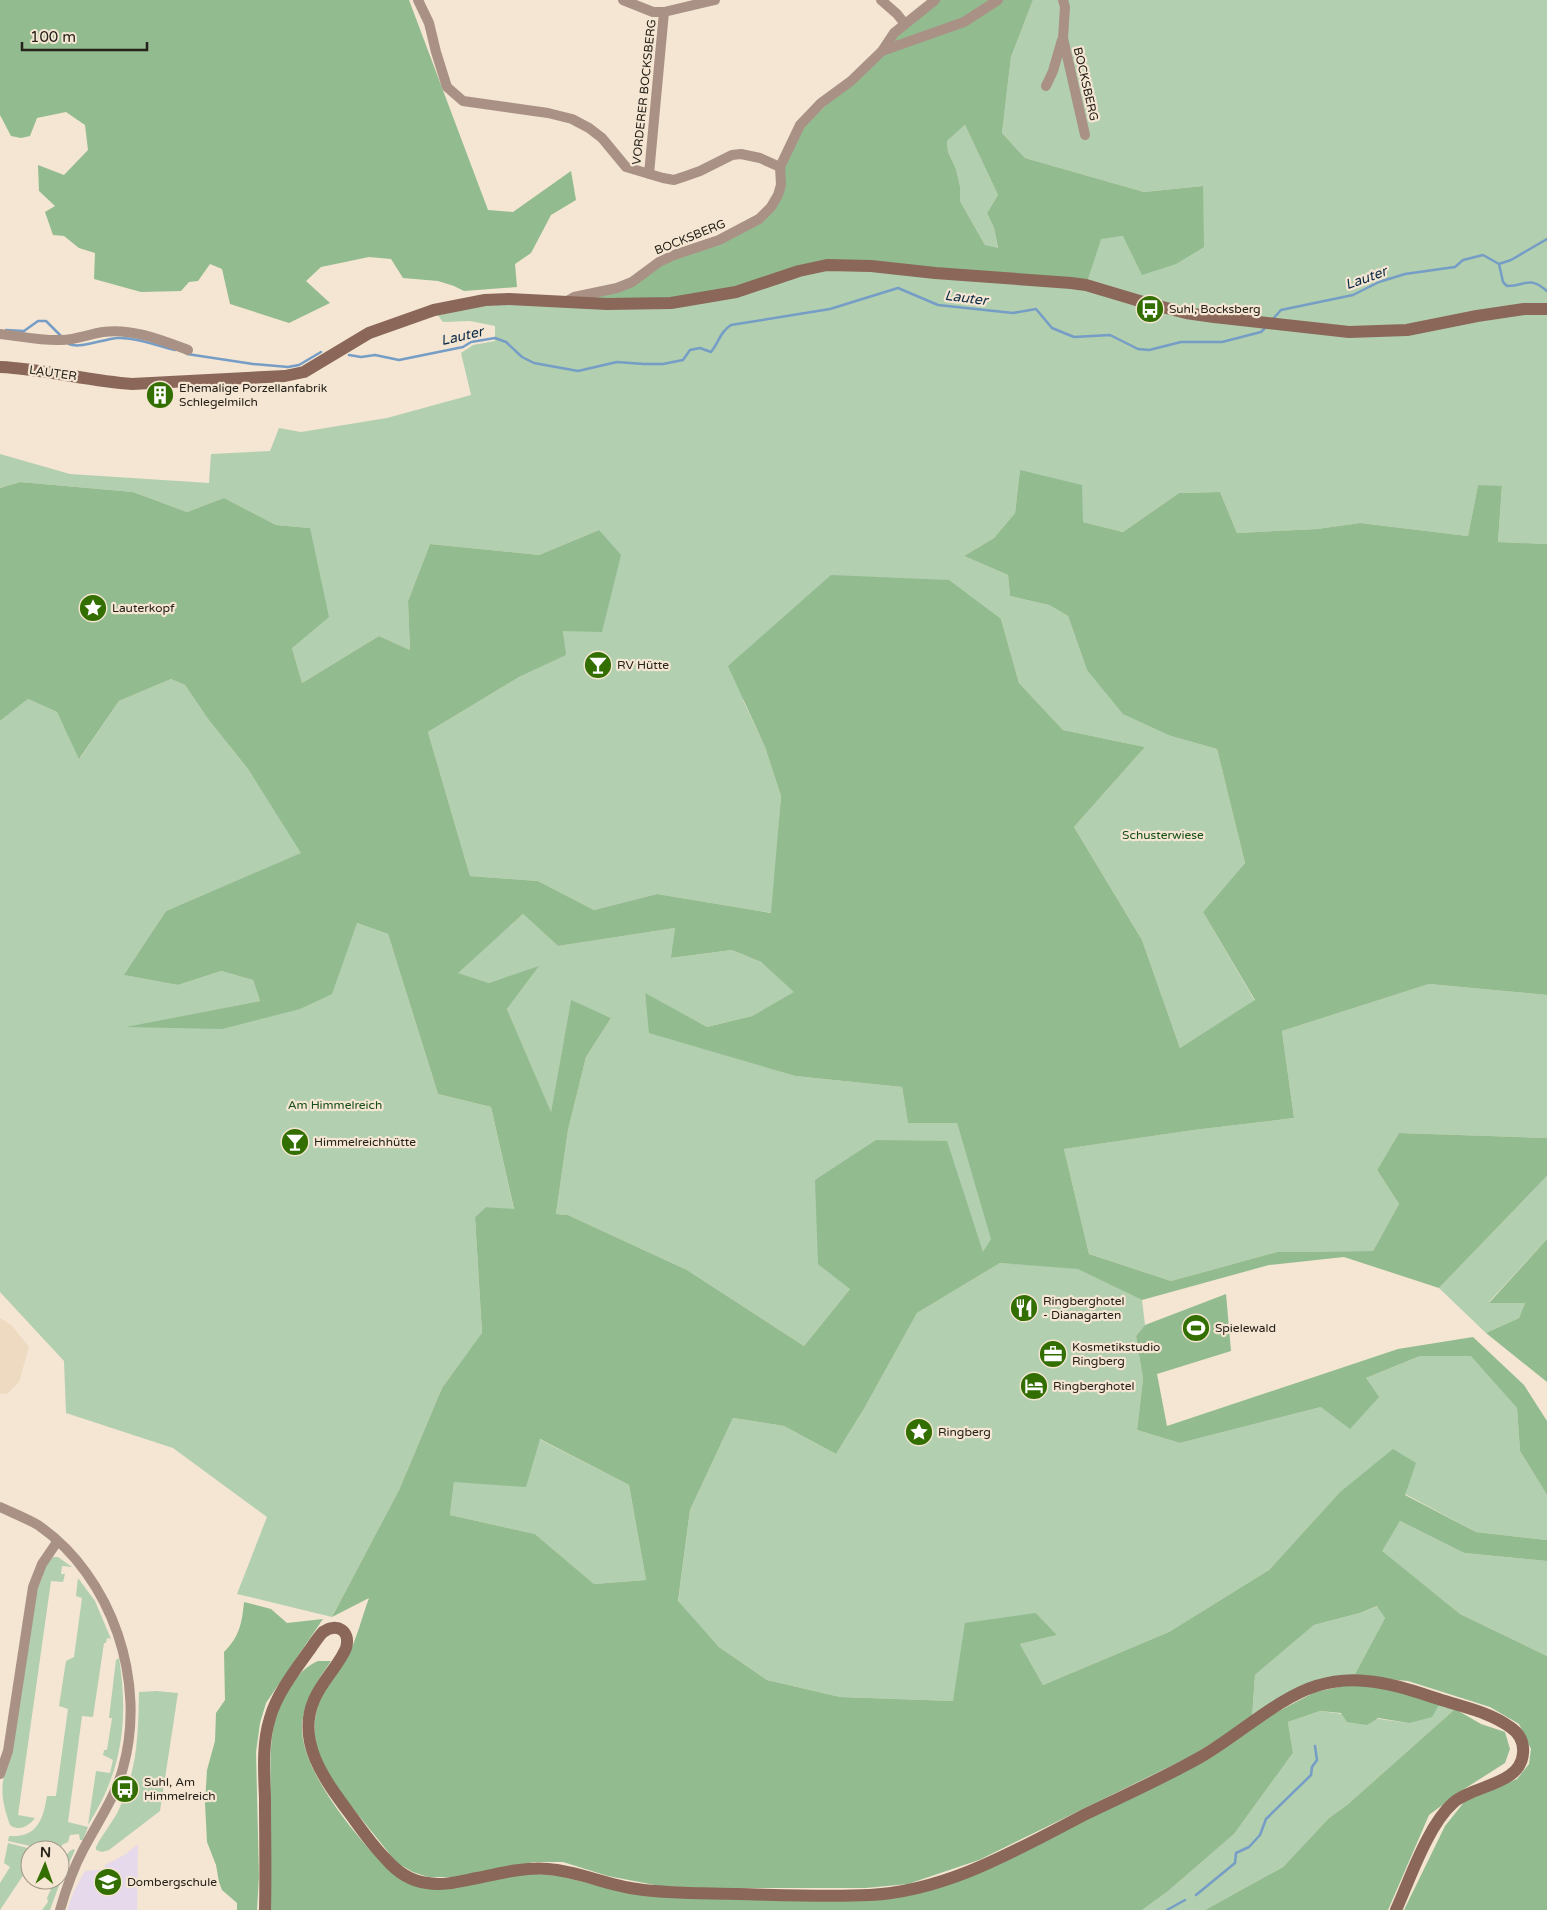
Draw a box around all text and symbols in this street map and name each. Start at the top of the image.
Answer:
street label: VORDERER BOCKSBERG [629,18,659,166]
scale bar [22,20,148,52]
text: 100 m [30,28,76,46]
street label: BOCKSBERG [1071,46,1101,122]
street label: BOCKSBERG [652,216,728,258]
water label: Lauter [1343,262,1391,293]
water label: Lauter [944,287,990,309]
bus stop icon: Suhl, Bocksberg [1135,294,1165,324]
place label: Suhl, Bocksberg [1169,302,1261,316]
water label: Lauter [439,323,486,349]
street label: LAUTER [28,363,78,383]
building icon: Ehemalige Porzellanfabrik Schlegelmilch [145,380,175,410]
place label: Ehemalige Porzellanfabrik Schlegelmilch [179,381,328,409]
place icon: Lauterkopf [78,593,108,623]
place label: Lauterkopf [112,601,175,615]
bar icon: RV Hütte [583,650,613,680]
place label: RV Hütte [617,658,669,672]
park label: Schusterwiese [1122,828,1204,842]
park label: Am Himmelreich [288,1098,382,1112]
bar icon: Himmelreichhütte [280,1127,310,1157]
place label: Himmelreichhütte [314,1135,416,1149]
restaurant icon: Ringberghotel - Dianagarten [1009,1293,1039,1323]
place label: Ringberghotel - Dianagarten [1043,1294,1125,1322]
sports icon: Spielewald [1181,1313,1211,1343]
place label: Spielewald [1215,1321,1276,1335]
office icon: Kosmetikstudio Ringberg [1038,1339,1068,1369]
place label: Kosmetikstudio Ringberg [1072,1340,1160,1368]
hotel icon: Ringberghotel [1019,1371,1049,1401]
place label: Ringberghotel [1053,1379,1135,1393]
place icon: Ringberg [904,1417,934,1447]
place label: Ringberg [938,1425,991,1439]
bus stop icon: Suhl, Am Himmelreich [110,1774,140,1804]
place label: Suhl, Am Himmelreich [144,1775,216,1803]
north arrow [20,1840,70,1890]
text: N [40,1844,51,1861]
school or university icon: Dombergschule [93,1867,123,1897]
place label: Dombergschule [127,1875,217,1889]

